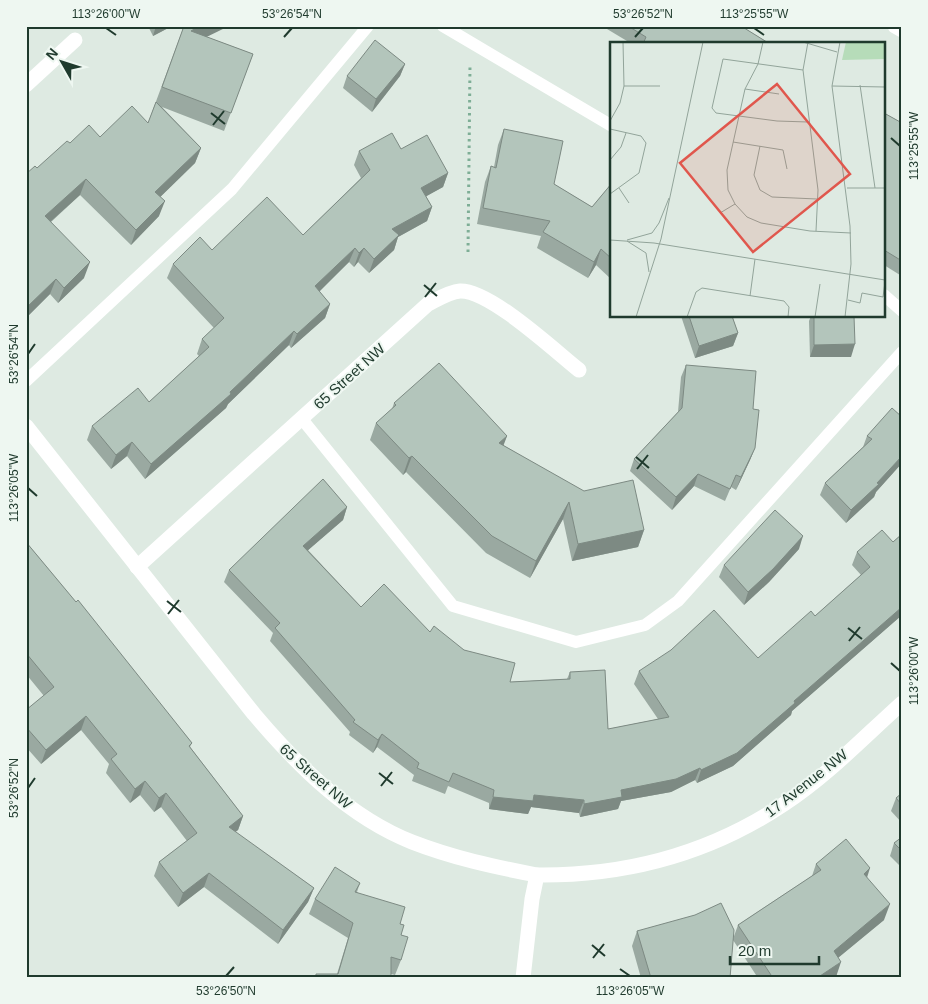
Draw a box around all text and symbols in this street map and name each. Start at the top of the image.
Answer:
text: 113°26'00"W [72,7,141,21]
text: 53°26'54"N [262,7,322,21]
text: 53°26'52"N [613,7,673,21]
text: 113°25'55"W [720,7,789,21]
north arrow [38,38,88,88]
inset map [610,42,886,318]
text: N [42,45,61,63]
text: 113°25'55"W [907,111,921,180]
text: 53°26'54"N [7,324,21,384]
street label: 65 Street NW [310,339,389,412]
text: 113°26'05"W [7,453,21,522]
text: 113°26'00"W [907,636,921,705]
street label: 65 Street NW [276,740,356,812]
street label: 17 Avenue NW [761,745,851,820]
text: 53°26'52"N [7,758,21,818]
scale bar [730,934,819,966]
text: 20 m [738,942,771,959]
text: 53°26'50"N [196,984,256,998]
text: 113°26'05"W [596,984,665,998]

